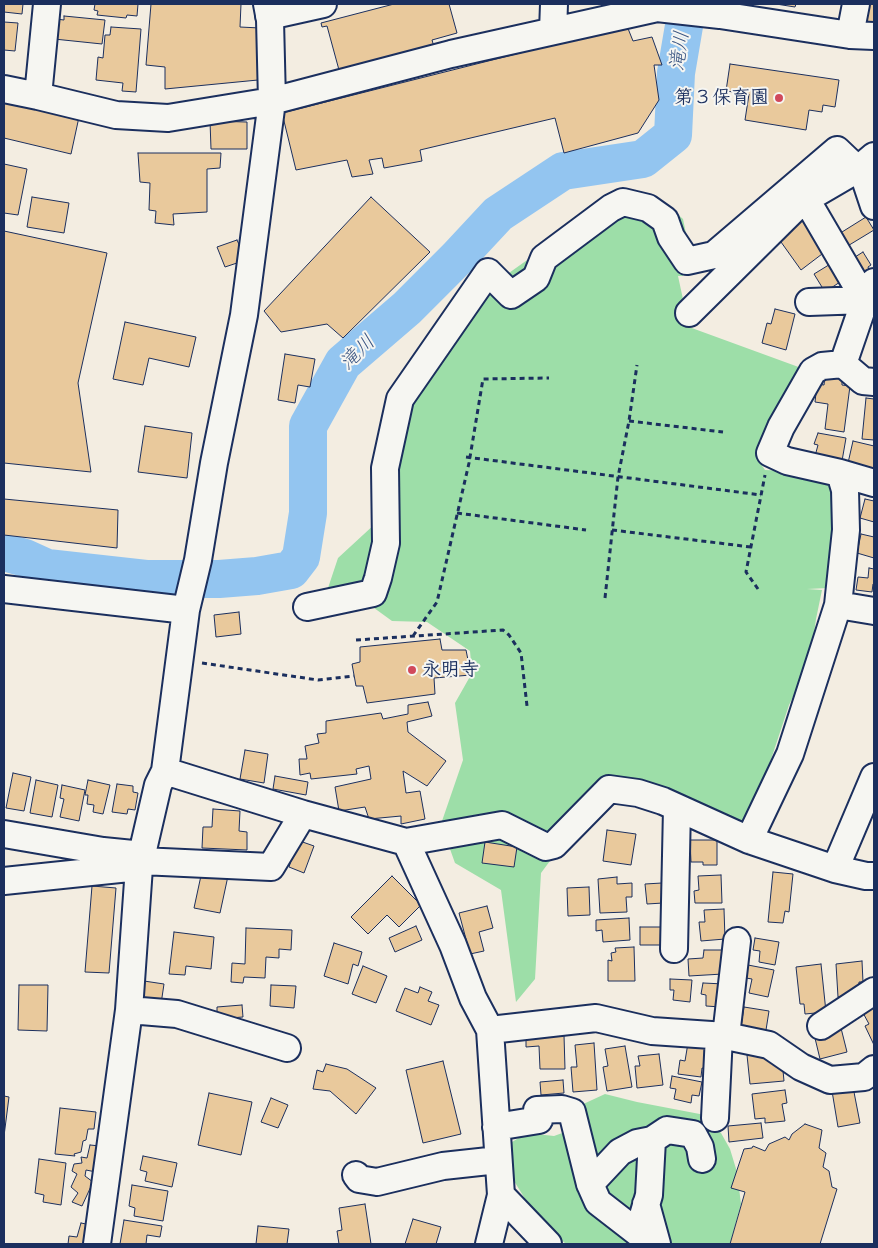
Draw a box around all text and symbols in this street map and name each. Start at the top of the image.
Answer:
water label: 滝川 [665,30,695,72]
place label: 第３保育園 [674,87,769,109]
marker: 第３保育園 [773,92,785,104]
water label: 滝川 [335,330,381,376]
place label: 永明寺 [422,659,479,681]
marker: 永明寺 [406,664,418,676]

